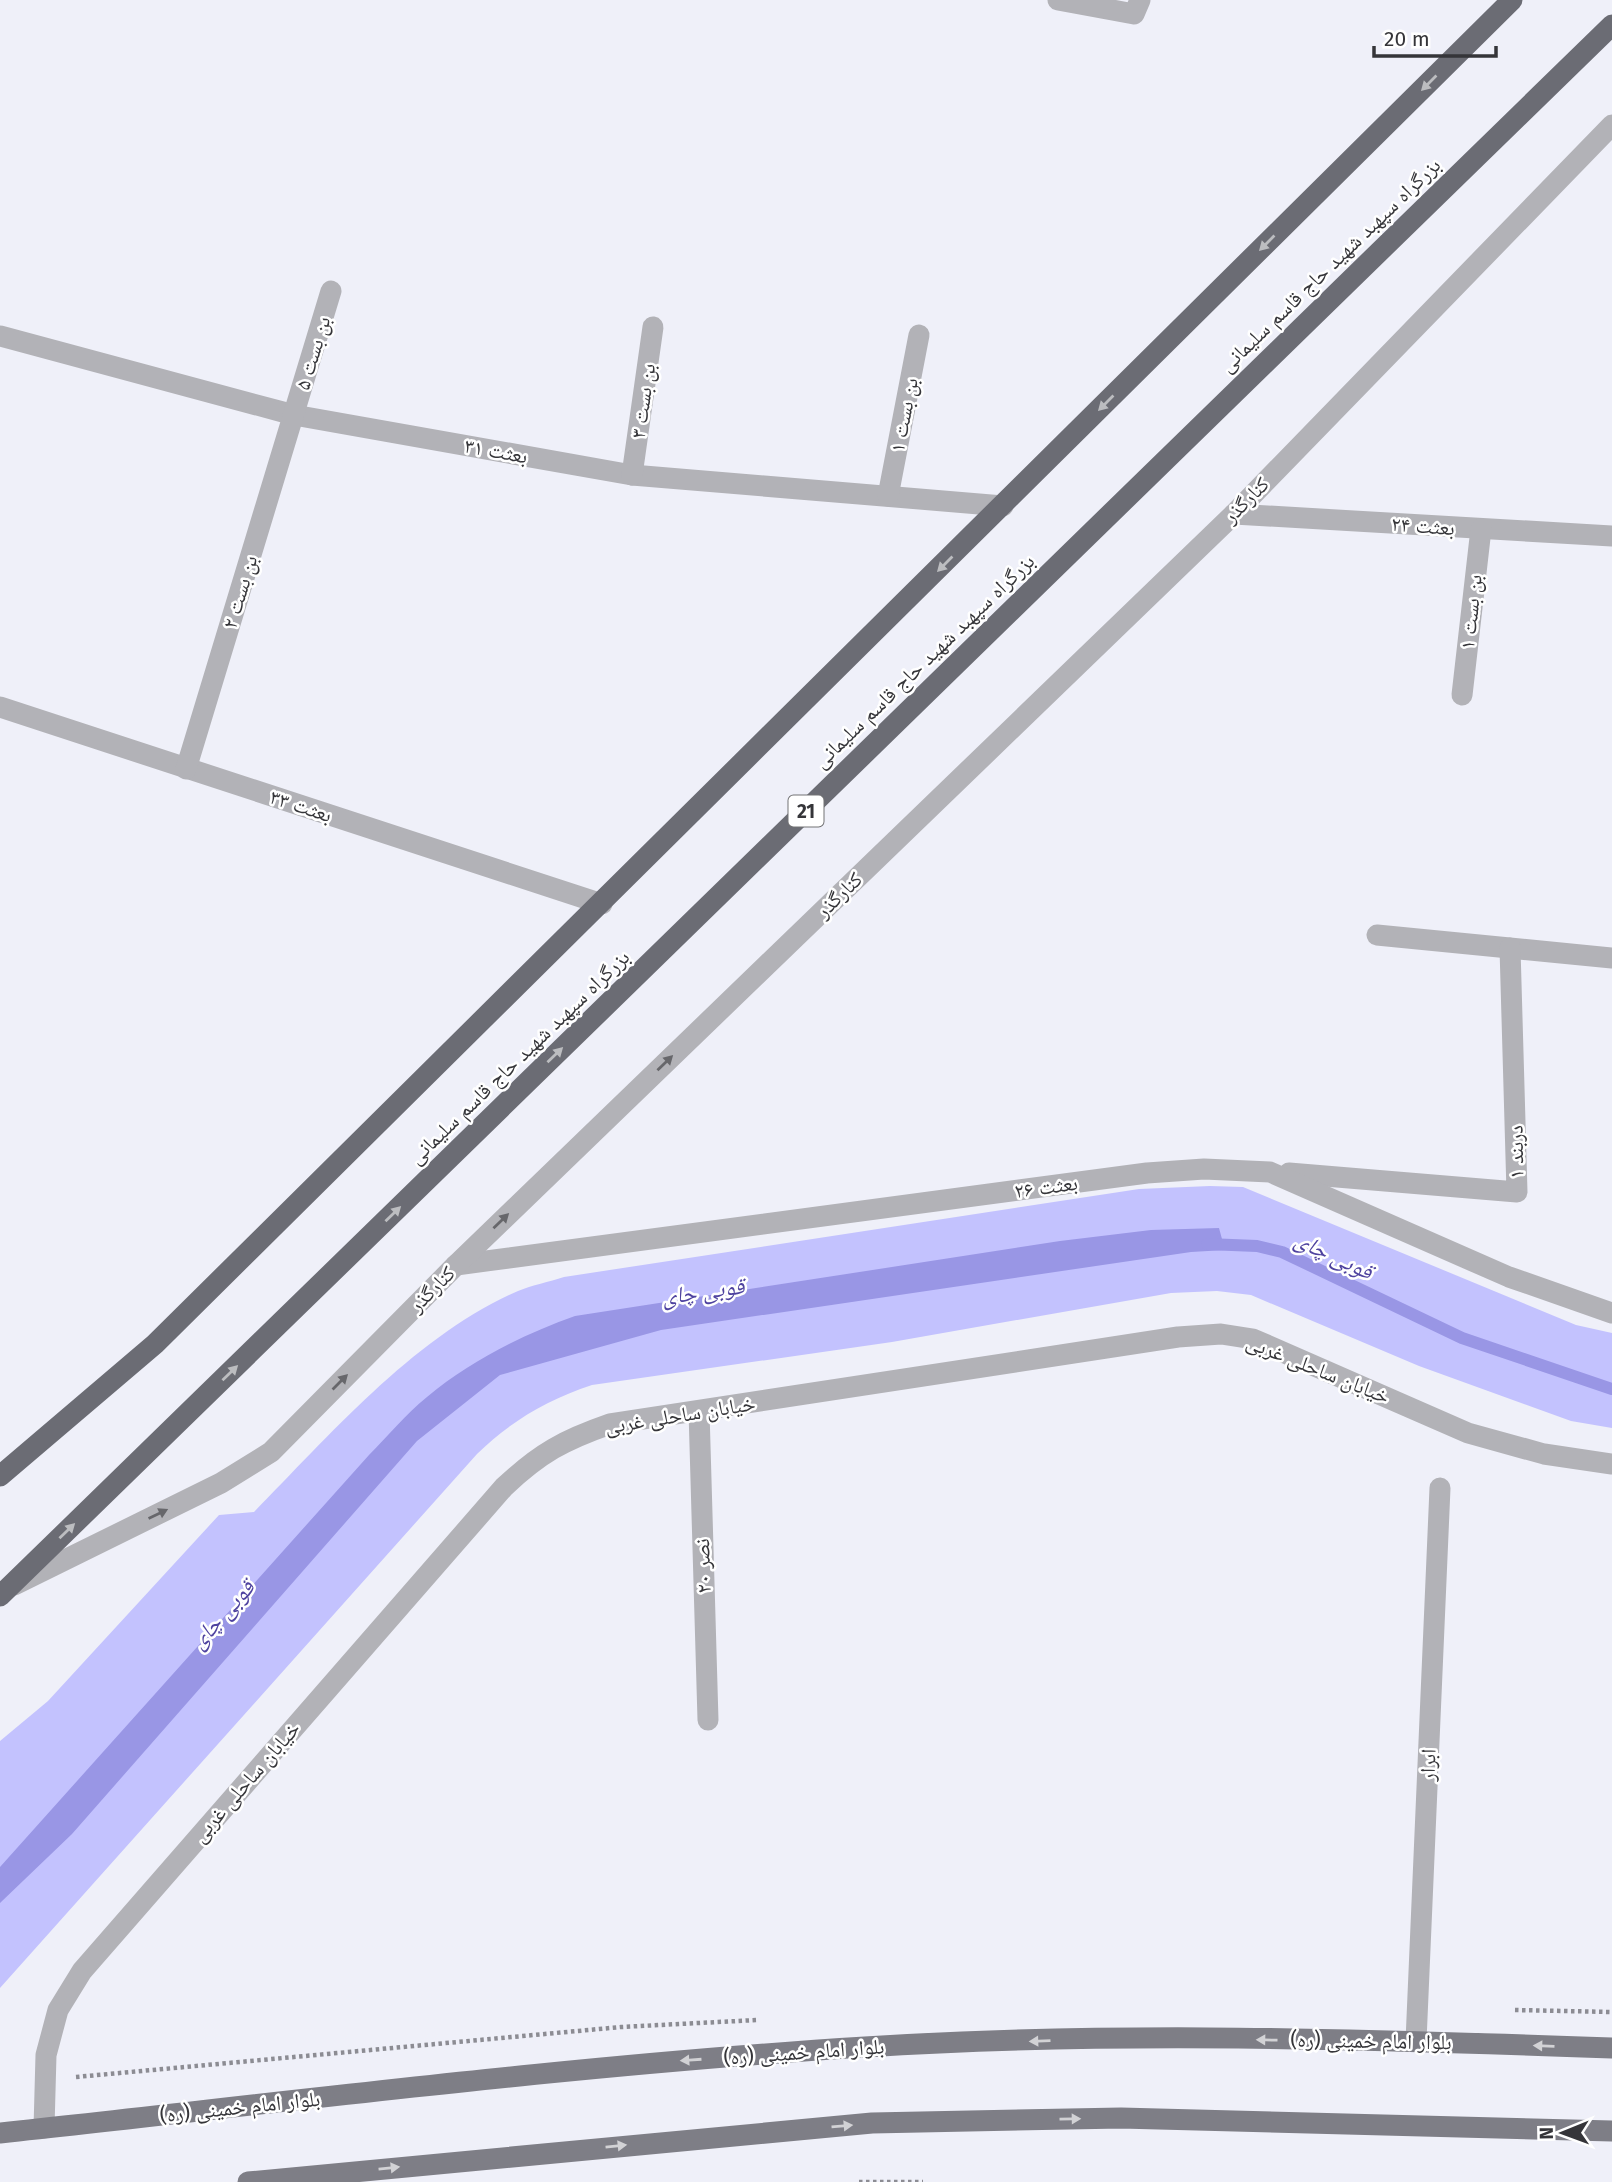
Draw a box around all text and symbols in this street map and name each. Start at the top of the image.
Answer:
scale bar [1374,14,1496,58]
text: 20 m [1384,26,1430,52]
one-way arrow [1421,74,1438,90]
street label: بزرگراه سپهبد شهید حاج قاسم سلیمانی [1214,152,1447,378]
one-way arrow [1260,234,1276,251]
street label: بن بست ۵ [290,313,336,393]
street label: بن بست ۳ [625,362,661,440]
street label: بن بست ۱ [884,375,924,455]
one-way arrow [1098,395,1115,411]
street label: بعثت ۳۱ [462,433,530,469]
street label: کنارگذر [1217,471,1275,529]
street label: بعثت ۲۴ [1390,511,1456,541]
street label: بزرگراه سپهبد شهید حاج قاسم سلیمانی [808,548,1041,774]
street label: بن بست ۲ [217,552,263,632]
one-way arrow [936,555,953,572]
street label: بن بست ۱ [1454,573,1488,651]
street label: بعثت ۳۳ [267,784,335,828]
road number: 21 [788,796,824,826]
street label: کنارگذر [809,866,868,924]
street label: بزرگراه سپهبد شهید حاج قاسم سلیمانی [403,944,636,1170]
one-way arrow [547,1047,563,1064]
one-way arrow [656,1056,673,1072]
street label: دربند ۱ [1503,1125,1529,1179]
street label: بعثت ۲۶ [1013,1170,1079,1204]
one-way arrow [384,1205,401,1222]
one-way arrow [492,1214,509,1230]
water label: قوبی چای [1290,1225,1381,1288]
street label: کنارگذر [403,1260,461,1318]
water label: قوبی چای [660,1271,750,1312]
street label: خیابان ساحلی غربی [1243,1328,1393,1410]
one-way arrow [221,1364,238,1381]
one-way arrow [332,1374,348,1391]
street label: خیابان ساحلی غربی [603,1390,757,1440]
one-way arrow [148,1508,168,1519]
one-way arrow [58,1524,75,1540]
street label: نصر ۲۰ [689,1538,717,1594]
water label: قوبی چای [184,1571,263,1655]
street label: خیابان ساحلی غربی [186,1716,306,1848]
street label: ابرار [1414,1748,1442,1783]
street label: بلوار امام خمینی (ره) [1290,2027,1452,2056]
street label: بلوار امام خمینی (ره) [723,2033,885,2072]
one-way arrow [1256,2034,1278,2046]
one-way arrow [1029,2035,1051,2046]
one-way arrow [1533,2040,1555,2051]
one-way arrow [679,2055,701,2066]
street label: بلوار امام خمینی (ره) [159,2086,322,2129]
north arrow [1528,2098,1598,2168]
one-way arrow [1059,2114,1081,2125]
one-way arrow [831,2120,853,2131]
text: N [1535,2127,1558,2140]
one-way arrow [605,2141,627,2152]
one-way arrow [378,2163,400,2174]

